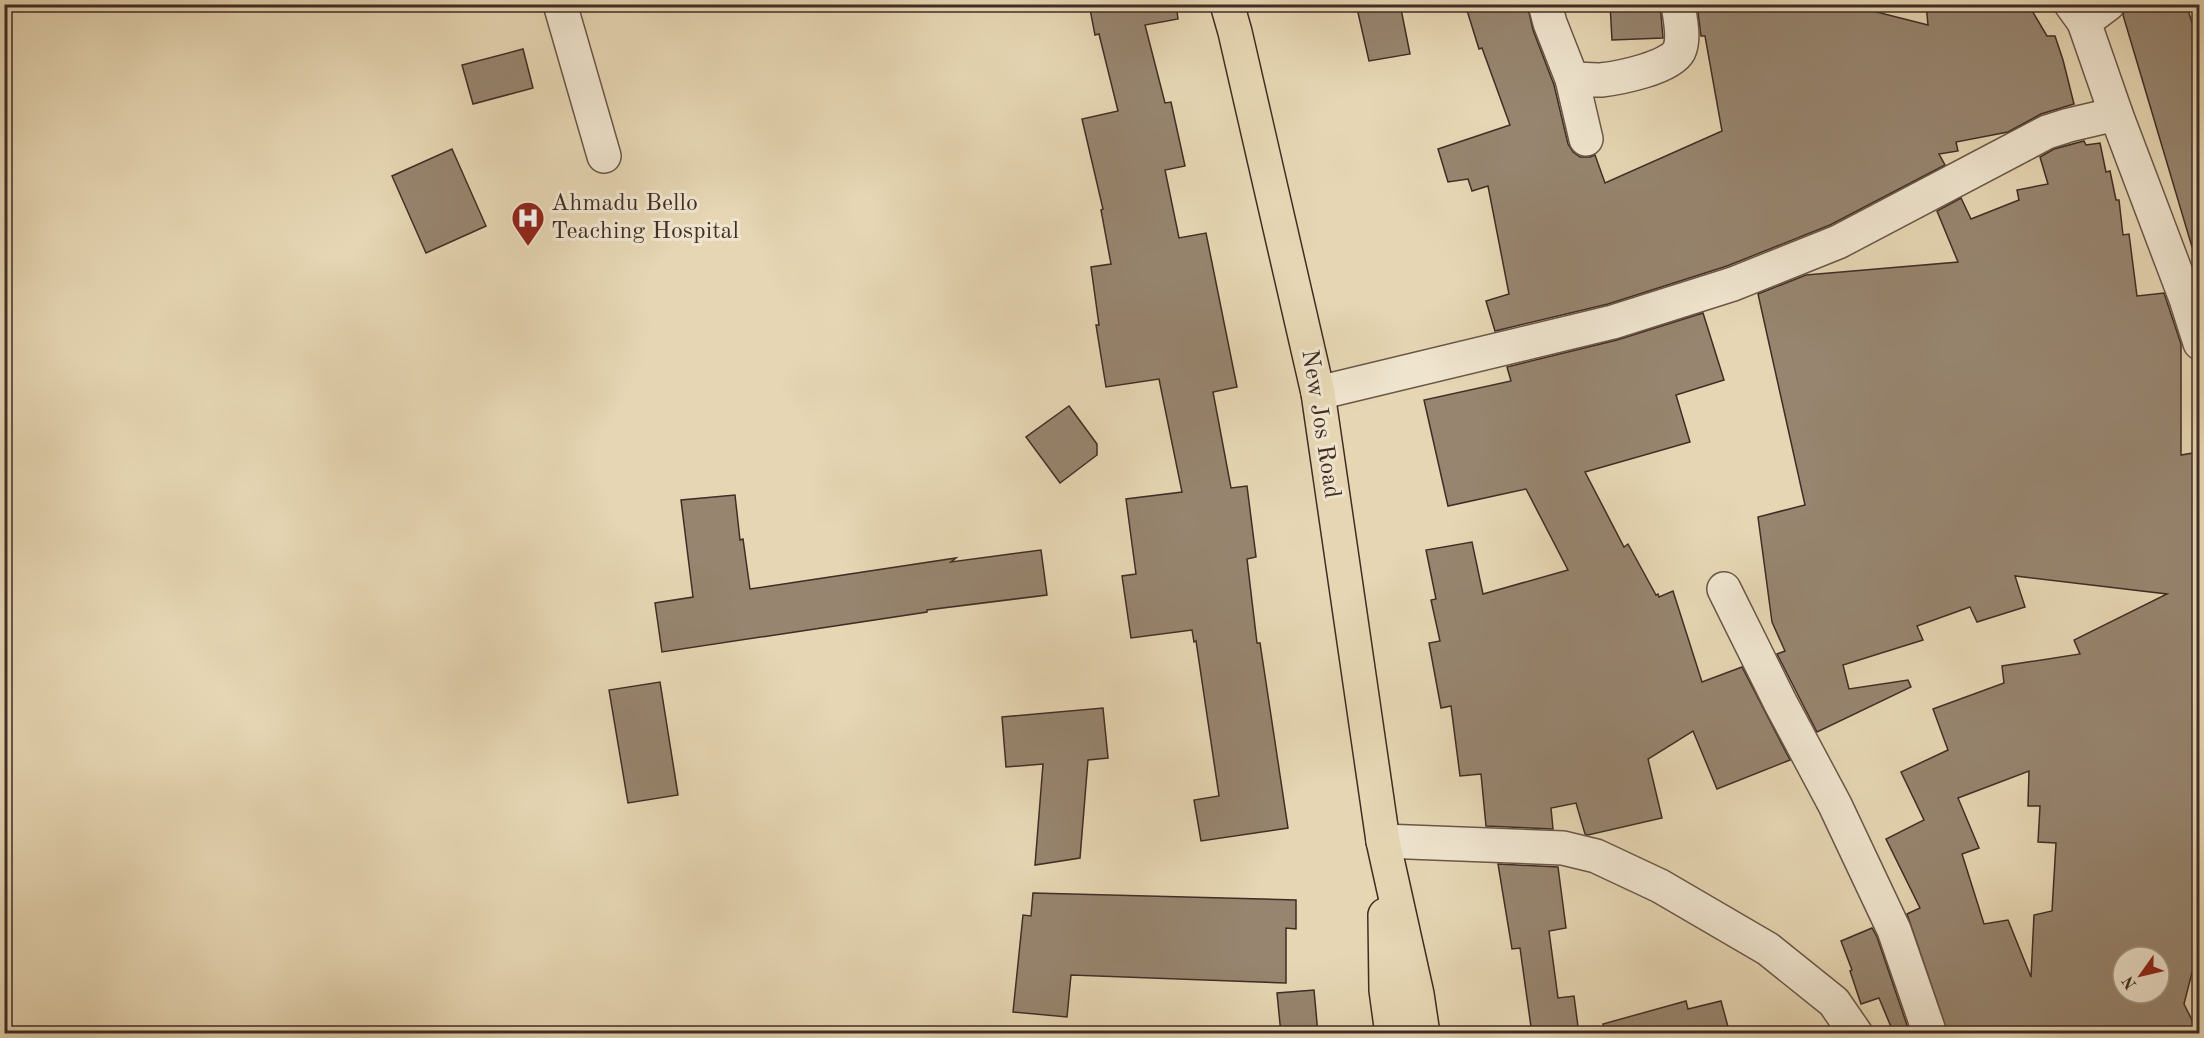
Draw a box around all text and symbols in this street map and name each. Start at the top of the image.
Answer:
place label: Ahmadu Bello Teaching Hospital [551,192,739,244]
hospital icon: Ahmadu Bello Teaching Hospital [510,200,546,247]
street label: New Jos Road [1296,348,1344,500]
north arrow [2111,945,2171,1005]
text: N [2120,972,2140,992]

